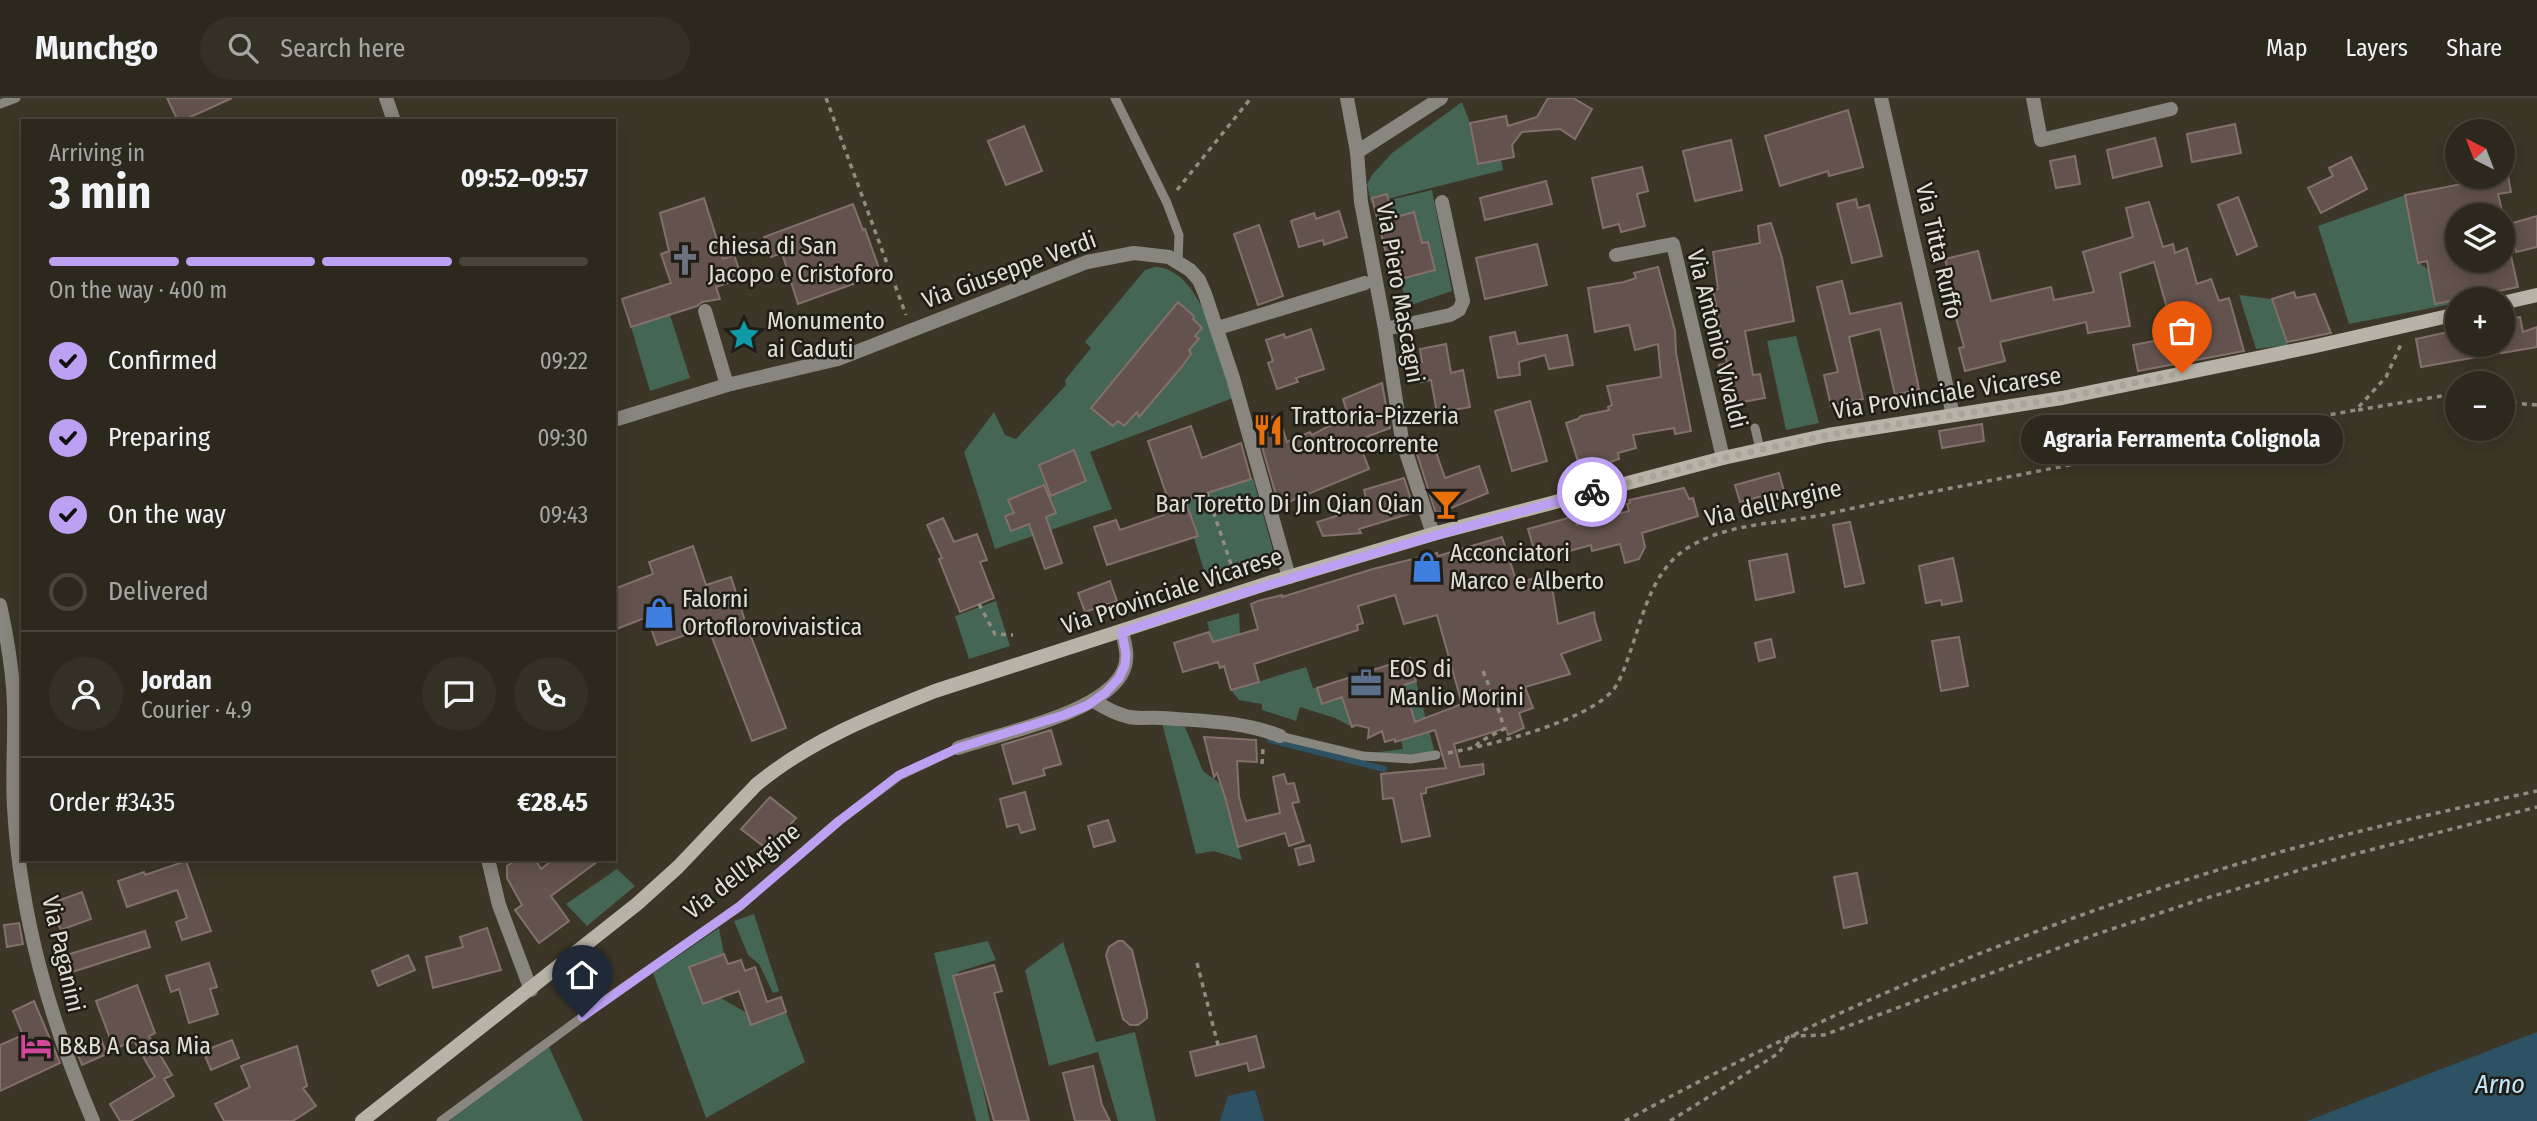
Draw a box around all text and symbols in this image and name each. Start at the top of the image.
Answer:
search box [200,17,690,80]
text: Munchgo [35,28,158,68]
icon: search [224,29,262,67]
text: Search here [280,33,405,64]
text: Map [2266,34,2308,62]
text: Layers [2346,34,2408,62]
text: Share [2446,34,2502,62]
north arrow [2445,119,2515,189]
map controls [2445,119,2515,441]
text: Arriving in [49,139,145,167]
text: 09:52–09:57 [461,163,588,194]
text: 3 min [49,165,151,220]
street label: Via Titta Ruffo [1910,180,1968,322]
street label: Via Piero Mascagni [1370,201,1430,385]
button: layers [2445,203,2515,273]
street label: Via Giuseppe Verdi [918,226,1100,314]
place label: chiesa di San Jacopo e Cristoforo [708,232,894,288]
church icon: chiesa di San Jacopo e Cristoforo [668,243,702,277]
street label: Via Antonio Vivaldi [1681,247,1753,431]
text: On the way · 400 m [49,276,227,304]
button: + [2445,287,2515,357]
pin [2152,301,2212,373]
place label: Monumento ai Caduti [767,307,885,363]
icon: bag [2163,312,2201,350]
place icon: Monumento ai Caduti [727,318,761,352]
icon: check [49,342,87,380]
text: Confirmed [108,345,218,376]
text: 09:22 [540,347,588,375]
street label: Via Provinciale Vicarese [1831,361,2063,425]
button: − [2445,371,2515,441]
place label: Trattoria-Pizzeria Controcorrente [1291,402,1459,458]
restaurant icon: Trattoria-Pizzeria Controcorrente [1251,413,1285,447]
callout: Agraria Ferramenta Colignola [2021,415,2343,464]
icon: check [49,419,87,457]
text: Preparing [108,422,210,453]
text: 09:30 [538,424,588,452]
text: Agraria Ferramenta Colignola [2043,425,2321,453]
courier [1557,457,1627,527]
icon: bike [1573,473,1611,511]
street label: Via dell'Argine [1702,474,1844,532]
bar icon: Bar Toretto Di Jin Qian Qian [1429,487,1463,521]
place label: Bar Toretto Di Jin Qian Qian [1155,490,1423,518]
icon: check [49,496,87,534]
text: On the way [108,499,226,530]
text: 09:43 [539,501,588,529]
place label: Acconciatori Marco e Alberto [1450,539,1604,595]
street label: Via Provinciale Vicarese [1058,542,1286,640]
shop icon: Acconciatori Marco e Alberto [1410,550,1444,584]
text: Delivered [108,576,209,607]
place label: Falorni Ortoflorovivaistica [682,585,862,641]
shop icon: Falorni Ortoflorovivaistica [642,596,676,630]
place label: EOS di Manlio Morini [1389,655,1524,711]
button: person [49,657,123,731]
button: chat [422,657,496,731]
button: phone [514,657,588,731]
text: Jordan [141,665,212,696]
office icon: EOS di Manlio Morini [1349,666,1383,700]
text: Courier · 4.9 [141,696,252,724]
text: Order #3435 [49,787,175,818]
text: €28.45 [517,787,588,818]
street label: Via dell'Argine [678,817,806,925]
street label: Via Paganini [36,893,90,1015]
pin [552,945,612,1017]
icon: home [563,956,601,994]
hotel icon: B&B A Casa Mia [19,1029,53,1063]
place label: B&B A Casa Mia [59,1032,211,1060]
water label: Arno [2474,1069,2525,1100]

